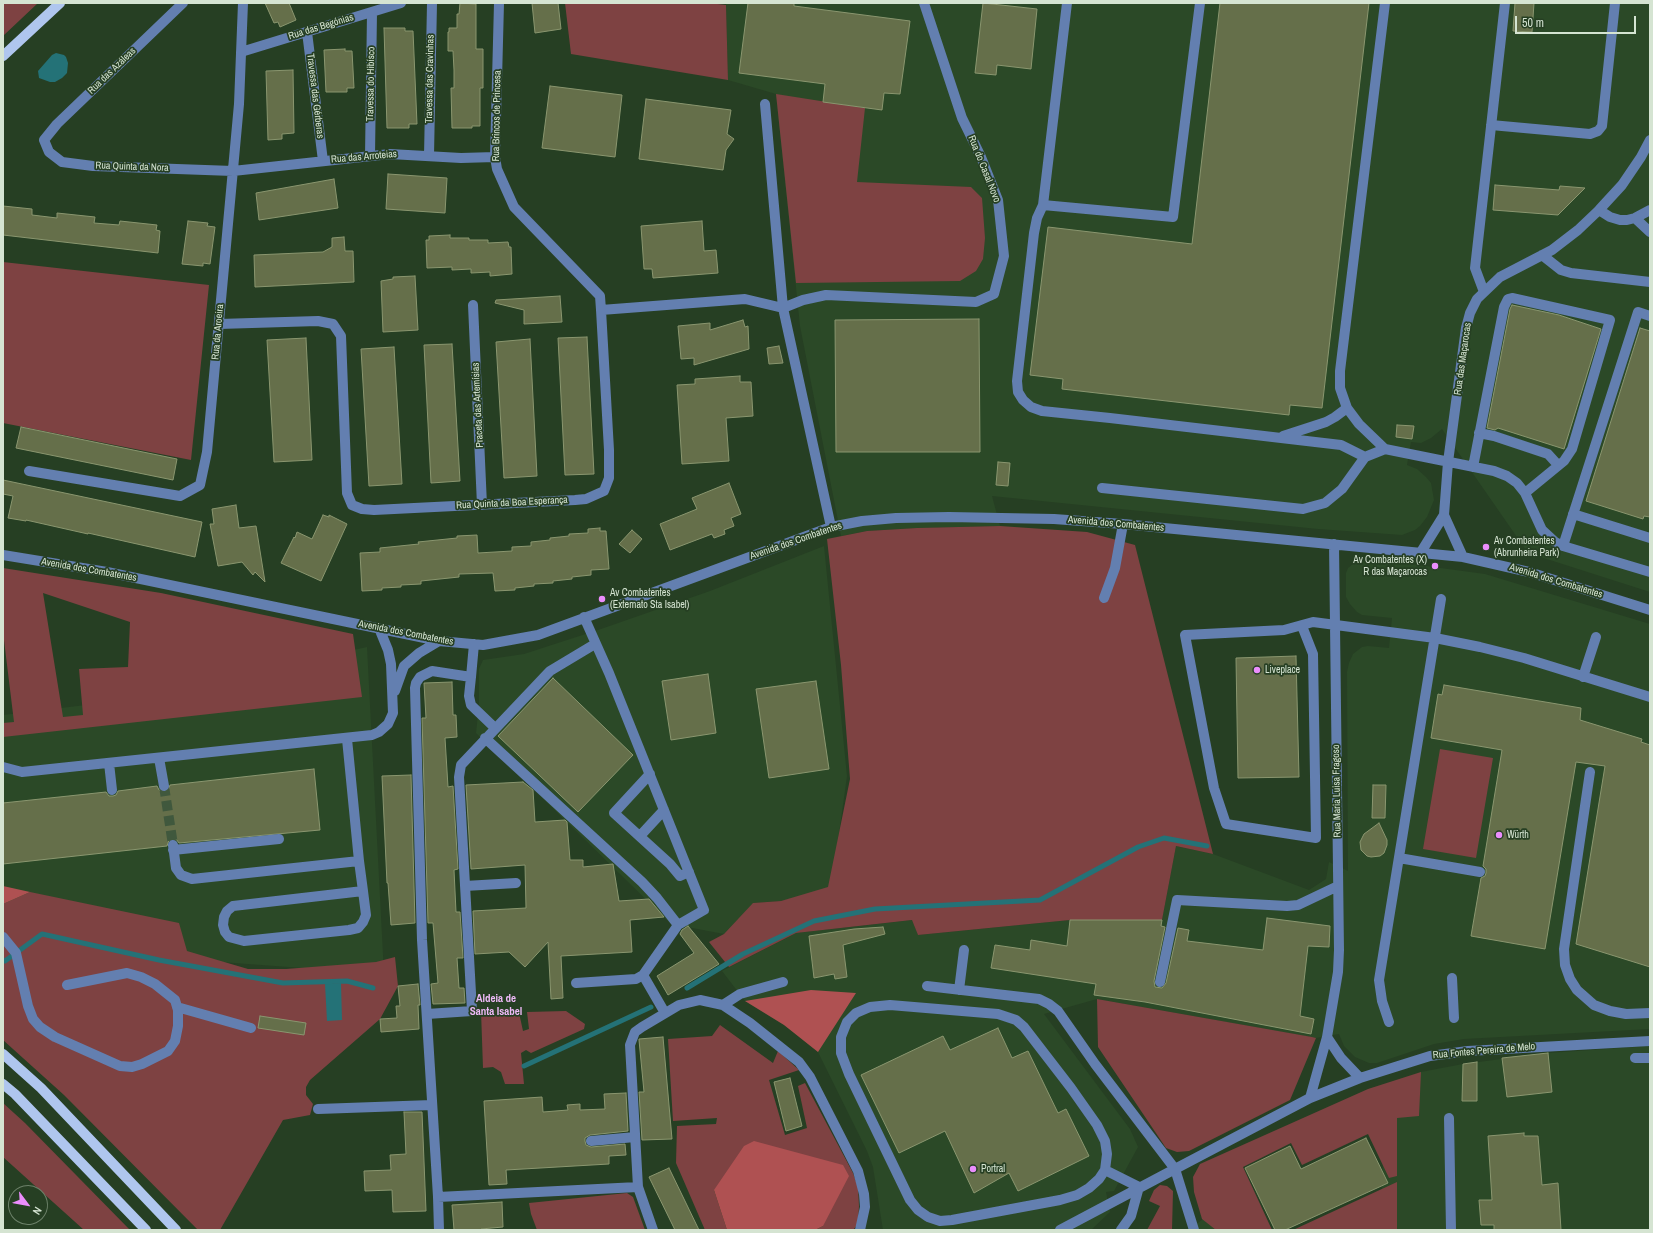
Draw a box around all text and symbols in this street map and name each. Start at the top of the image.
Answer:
scale bar [1517,8,1638,34]
street label: Rua das Begónias [287,11,355,43]
text: 50 m [1522,15,1544,31]
street label: Travessa das Cravinhas [423,35,437,123]
street label: Rua das Azáleas [86,45,138,97]
street label: Travessa do Hibísco [364,46,378,122]
street label: Travessa das Gérberas [304,53,326,139]
street label: Rua Brincos de Princesa [490,70,504,162]
street label: Rua do Casal Novo [965,134,1003,204]
street label: Rua das Arroteias [331,148,397,166]
street label: Rua Quinta da Nora [95,160,169,174]
street label: Rua da Aroeira [210,304,226,360]
street label: Rua das Maçarocas [1452,322,1474,396]
street label: Praceta das Artemísias [470,362,486,448]
street label: Rua Quinta da Boa Esperança [456,494,568,512]
street label: Avenida dos Combatentes [1067,514,1165,534]
street label: Avenida dos Combatentes [748,520,844,562]
place label: Av Combatentes (Abrunheira Park) [1494,535,1559,558]
marker: Av Combatentes (Abrunheira Park) [1481,542,1491,552]
place label: Av Combatentes (X) R das Maçarocas [1353,554,1427,578]
street label: Avenida dos Combatentes [40,556,138,584]
marker: Av Combatentes (X) R das Maçarocas [1430,561,1440,571]
street label: Avenida dos Combatentes [1508,561,1604,601]
place label: Av Combatentes (Externato Sta Isabel) [610,587,689,610]
marker: Av Combatentes (Externato Sta Isabel) [597,594,607,604]
street label: Avenida dos Combatentes [357,618,455,648]
place label: Liveplace [1265,664,1300,676]
marker: Liveplace [1252,665,1262,675]
street label: Rua Maria Luisa Fragoso [1330,744,1344,838]
place label: Würth [1507,829,1529,841]
marker: Würth [1494,830,1504,840]
district label: Aldeia de Santa Isabel [470,992,522,1018]
street label: Rua Fontes Pereira de Melo [1432,1041,1536,1061]
place label: Portral [981,1163,1005,1175]
marker: Portral [968,1164,978,1174]
north arrow [8,1185,48,1225]
text: N [30,1204,45,1217]

